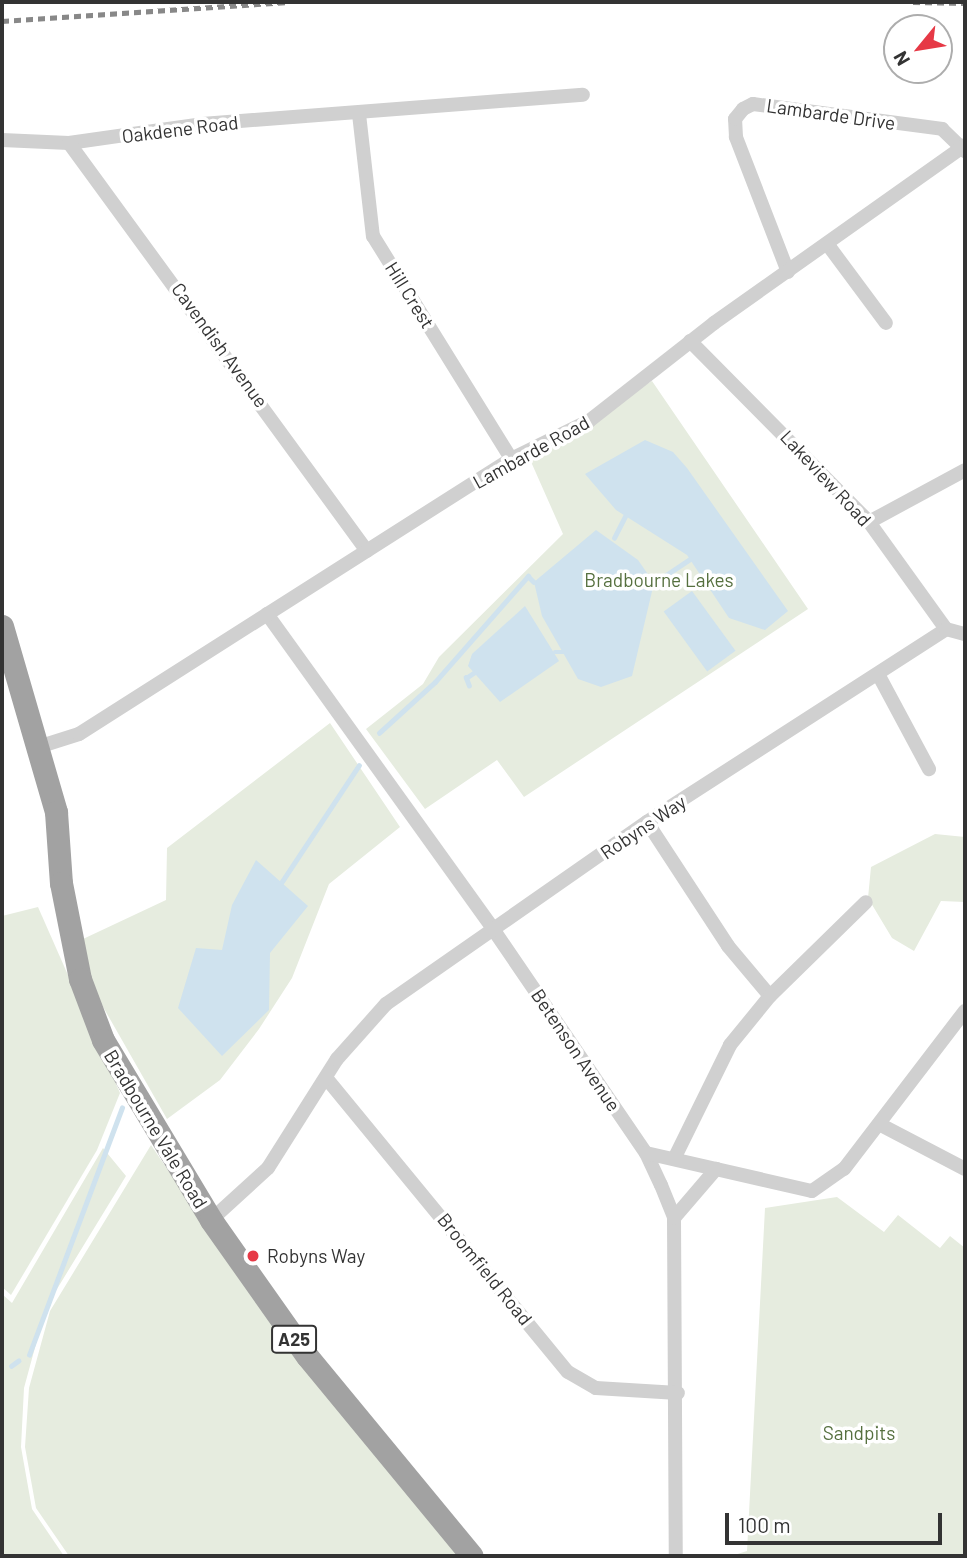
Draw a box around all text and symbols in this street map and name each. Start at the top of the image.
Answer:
north arrow [883,14,953,84]
text: N [888,48,914,70]
street label: Lambarde Drive [765,94,897,134]
street label: Oakdene Road [120,111,240,147]
street label: Hill Crest [381,258,439,332]
street label: Cavendish Avenue [167,278,273,412]
street label: Lambarde Road [469,411,593,493]
street label: Lakeview Road [776,425,876,531]
park label: Bradbourne Lakes [584,569,734,591]
street label: Robyns Way [596,790,690,864]
street label: Betenson Avenue [527,984,625,1116]
street label: Bradbourne Vale Road [100,1046,212,1212]
street label: Broomfield Road [433,1208,537,1330]
place label: Robyns Way [267,1245,365,1267]
marker: Robyns Way [245,1248,261,1264]
road number: A25 [270,1324,318,1354]
park label: Sandpits [823,1422,895,1444]
scale bar [729,1498,946,1542]
text: 100 m [738,1512,791,1537]

